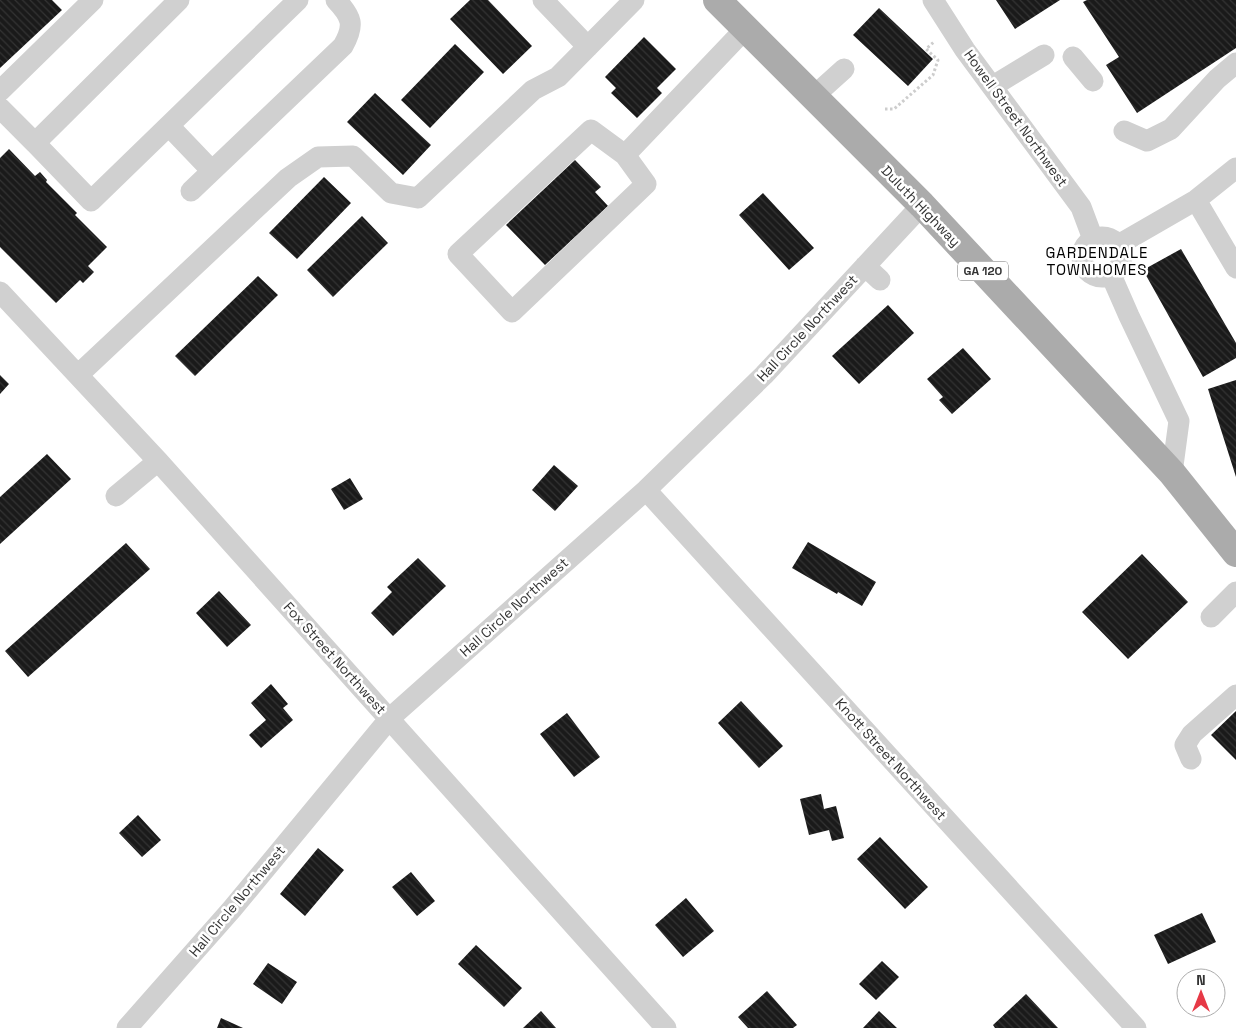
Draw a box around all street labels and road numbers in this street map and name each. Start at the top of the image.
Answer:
street label: Howell Street Northwest [960,46,1072,190]
street label: Duluth Highway [878,162,964,250]
road number: GA 120 [958,262,1008,280]
street label: Hall Circle Northwest [753,271,861,385]
street label: Hall Circle Northwest [456,553,572,661]
street label: Fox Street Northwest [280,598,390,718]
street label: Knott Street Northwest [831,694,951,824]
street label: Hall Circle Northwest [185,842,289,960]

